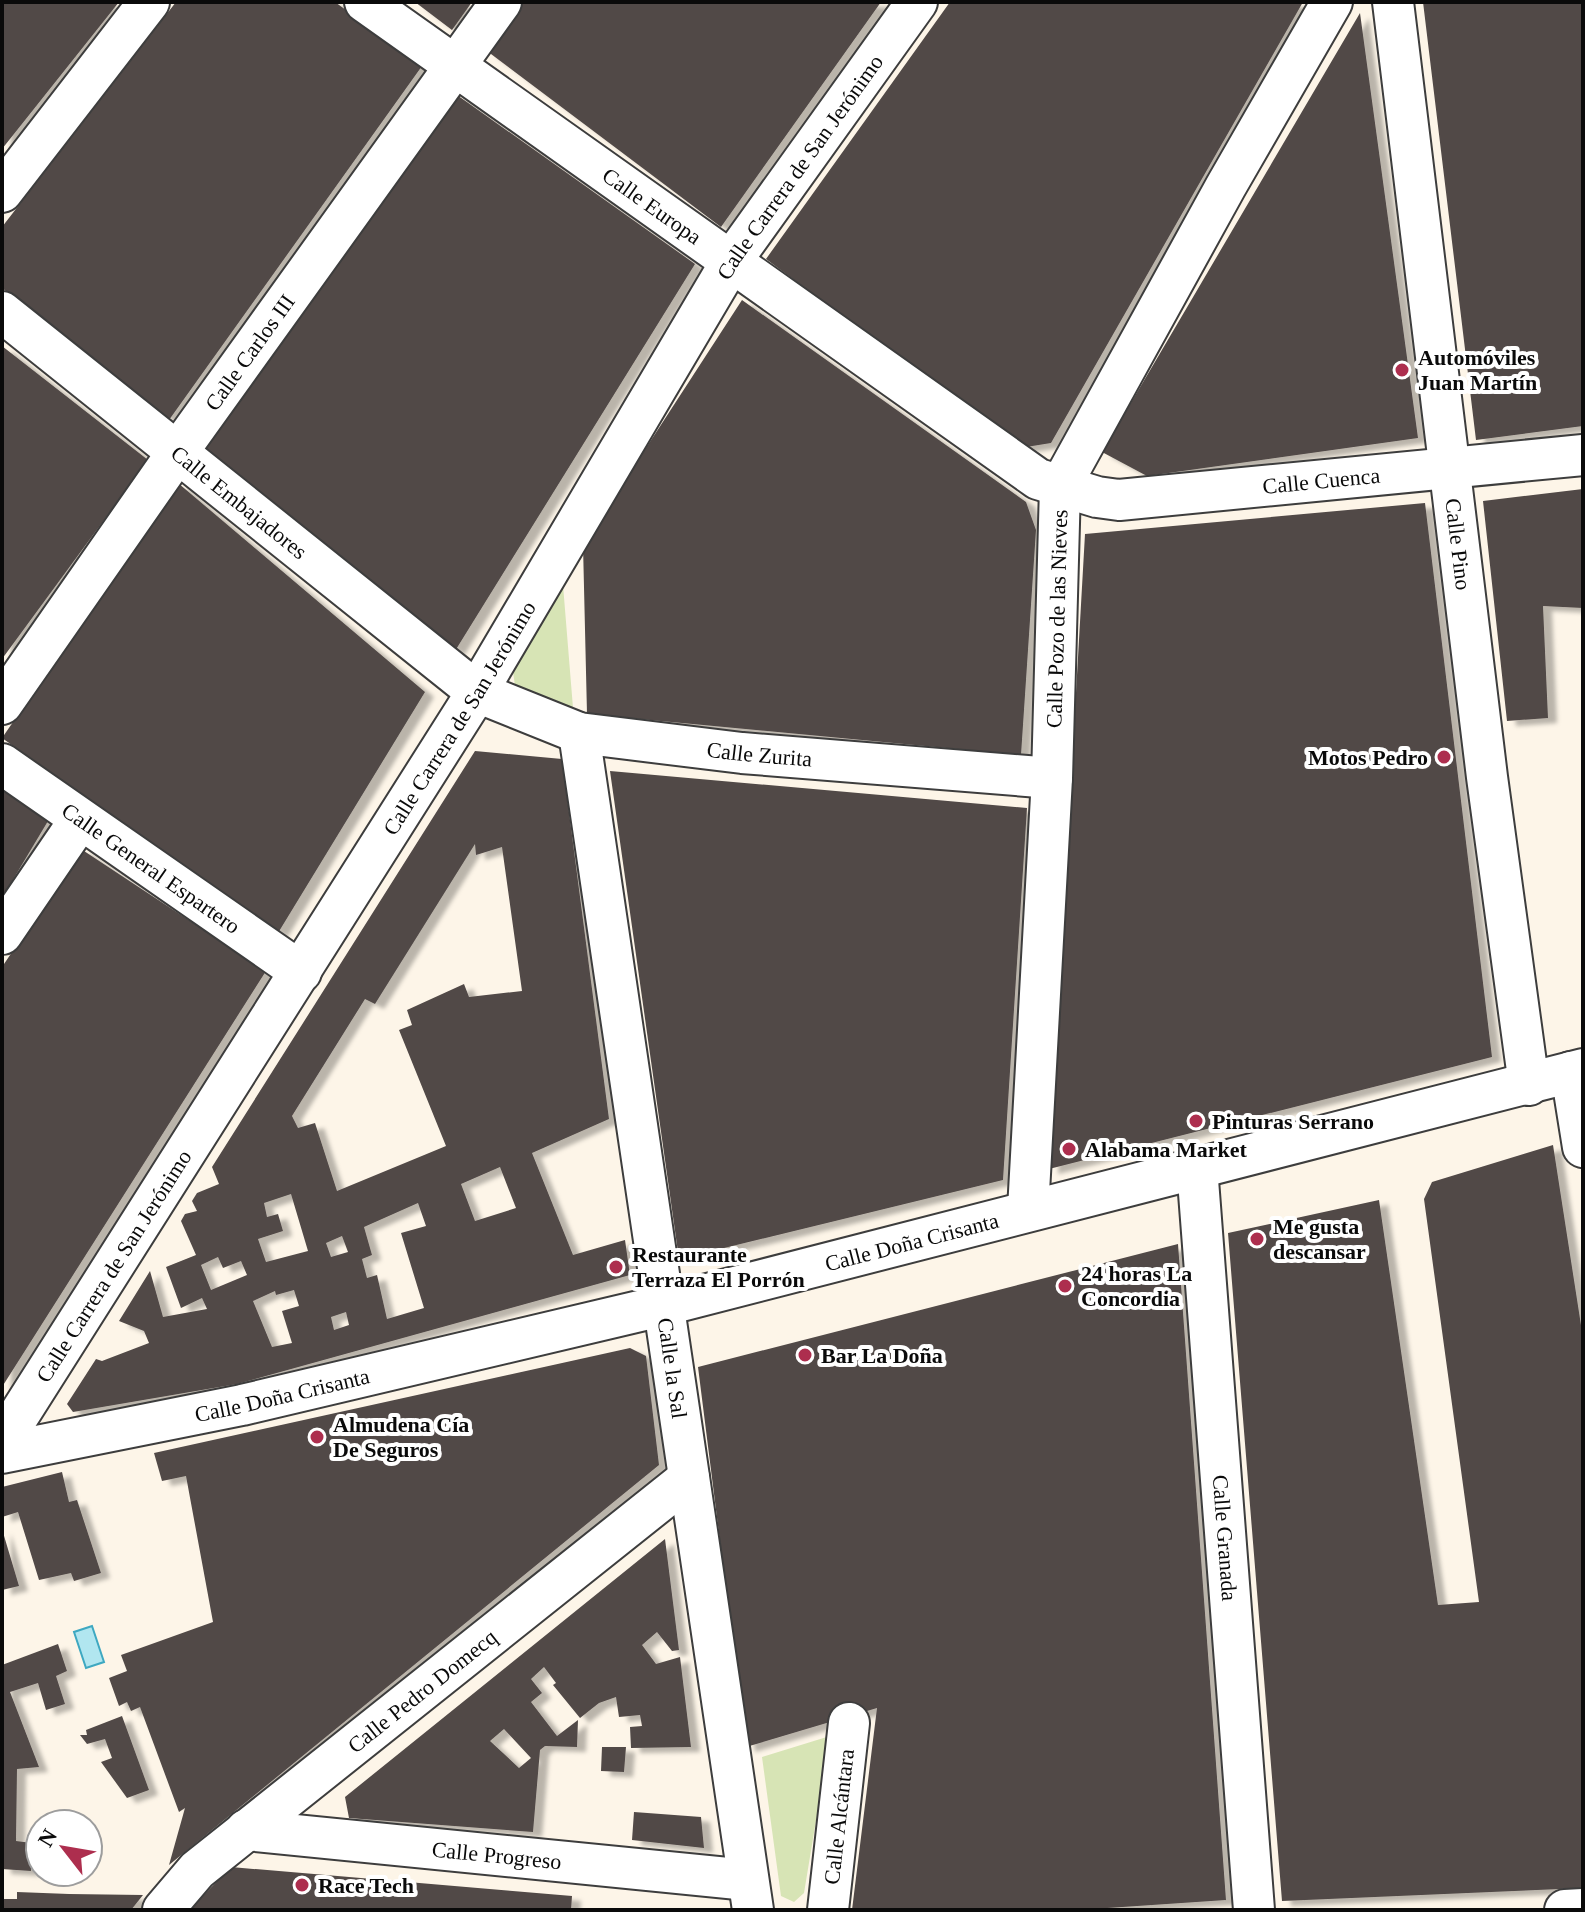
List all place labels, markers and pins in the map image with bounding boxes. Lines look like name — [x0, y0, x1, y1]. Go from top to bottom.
place label: Automóviles Juan Martín — [1418, 345, 1537, 395]
marker: Automóviles Juan Martín — [1393, 361, 1411, 379]
place label: Motos Pedro — [1308, 745, 1428, 770]
marker: Motos Pedro — [1435, 748, 1453, 766]
place label: Pinturas Serrano — [1212, 1109, 1374, 1134]
marker: Pinturas Serrano — [1187, 1112, 1205, 1130]
place label: Alabama Market — [1085, 1137, 1248, 1162]
marker: Alabama Market — [1060, 1140, 1078, 1158]
place label: Me gusta descansar — [1273, 1214, 1366, 1264]
marker: Me gusta descansar — [1248, 1230, 1266, 1248]
place label: Restaurante Terraza El Porrón — [632, 1242, 805, 1292]
marker: Restaurante Terraza El Porrón — [607, 1258, 625, 1276]
place label: 24 horas La Concordia — [1081, 1261, 1192, 1311]
marker: 24 horas La Concordia — [1056, 1277, 1074, 1295]
place label: Bar La Doña — [821, 1343, 943, 1368]
marker: Bar La Doña — [796, 1346, 814, 1364]
place label: Almudena Cía De Seguros — [333, 1412, 469, 1462]
marker: Almudena Cía De Seguros — [308, 1428, 326, 1446]
place label: Race Tech — [318, 1873, 414, 1898]
marker: Race Tech — [293, 1876, 311, 1894]

